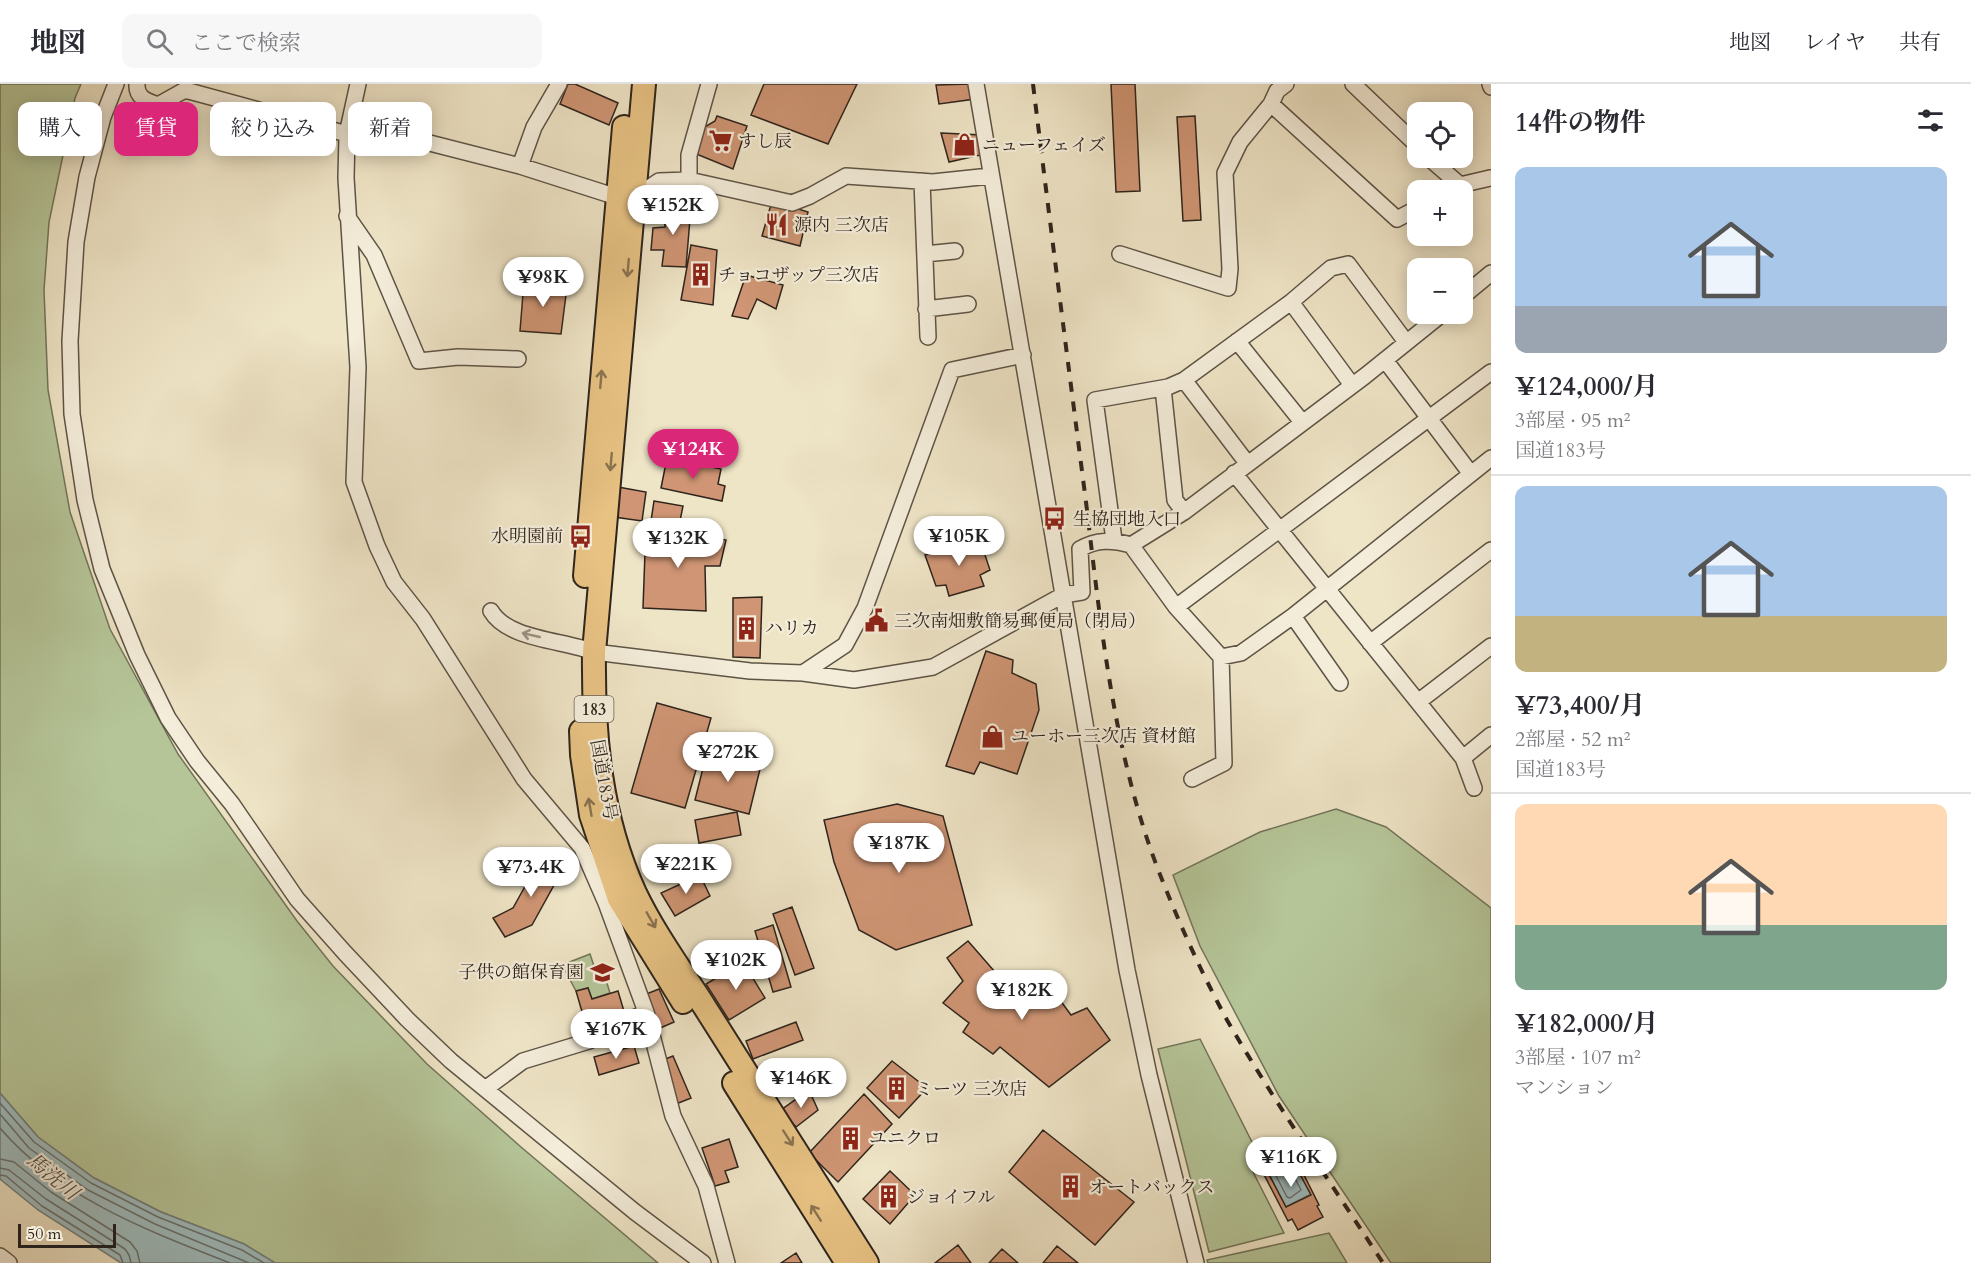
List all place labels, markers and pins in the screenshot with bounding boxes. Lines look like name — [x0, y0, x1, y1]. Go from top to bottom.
supermarket icon: すし辰 — [707, 128, 733, 154]
place label: すし辰 — [738, 129, 792, 154]
shop icon: ニューフェイズ — [951, 132, 977, 158]
place label: ニューフェイズ — [982, 133, 1106, 158]
pin: ¥152K — [631, 185, 715, 236]
restaurant icon: 源内 三次店 — [763, 212, 789, 238]
place label: 源内 三次店 — [794, 213, 889, 238]
pin: ¥98K — [507, 257, 579, 308]
building icon: チョコザップ三次店 — [687, 262, 713, 288]
place label: チョコザップ三次店 — [718, 263, 879, 288]
pin: ¥124K — [651, 429, 735, 480]
bus stop icon: 生協団地入口 — [1042, 506, 1068, 532]
place label: 生協団地入口 — [1073, 507, 1181, 532]
pin: ¥105K — [917, 516, 1001, 567]
pin: ¥132K — [636, 518, 720, 569]
bus stop icon: 水明園前 — [568, 523, 594, 549]
place label: 水明園前 — [491, 524, 563, 549]
public building icon: 三次南畑敷簡易郵便局（閉局） — [863, 608, 889, 634]
place label: 三次南畑敷簡易郵便局（閉局） — [894, 609, 1146, 634]
building icon: ハリカ — [734, 615, 760, 641]
place label: ハリカ — [765, 616, 819, 641]
shop icon: ユーホー三次店 資材館 — [980, 723, 1006, 749]
place label: ユーホー三次店 資材館 — [1011, 724, 1196, 749]
pin: ¥272K — [686, 732, 770, 783]
pin: ¥187K — [857, 823, 941, 874]
pin: ¥221K — [644, 844, 728, 895]
pin: ¥73.4K — [482, 847, 580, 898]
pin: ¥102K — [694, 940, 778, 991]
school or university icon: 子供の館保育園 — [589, 959, 615, 985]
place label: 子供の館保育園 — [458, 960, 584, 985]
pin: ¥182K — [980, 970, 1064, 1021]
pin: ¥167K — [574, 1009, 658, 1060]
pin: ¥146K — [759, 1058, 843, 1109]
building icon: ミーツ 三次店 — [884, 1076, 910, 1102]
place label: ミーツ 三次店 — [915, 1077, 1027, 1102]
building icon: ユニクロ — [838, 1125, 864, 1151]
place label: ユニクロ — [869, 1126, 941, 1151]
pin: ¥116K — [1249, 1137, 1333, 1188]
building icon: オートバックス — [1058, 1174, 1084, 1200]
place label: オートバックス — [1089, 1175, 1214, 1200]
building icon: ジョイフル — [876, 1184, 902, 1210]
place label: ジョイフル — [907, 1185, 995, 1210]

